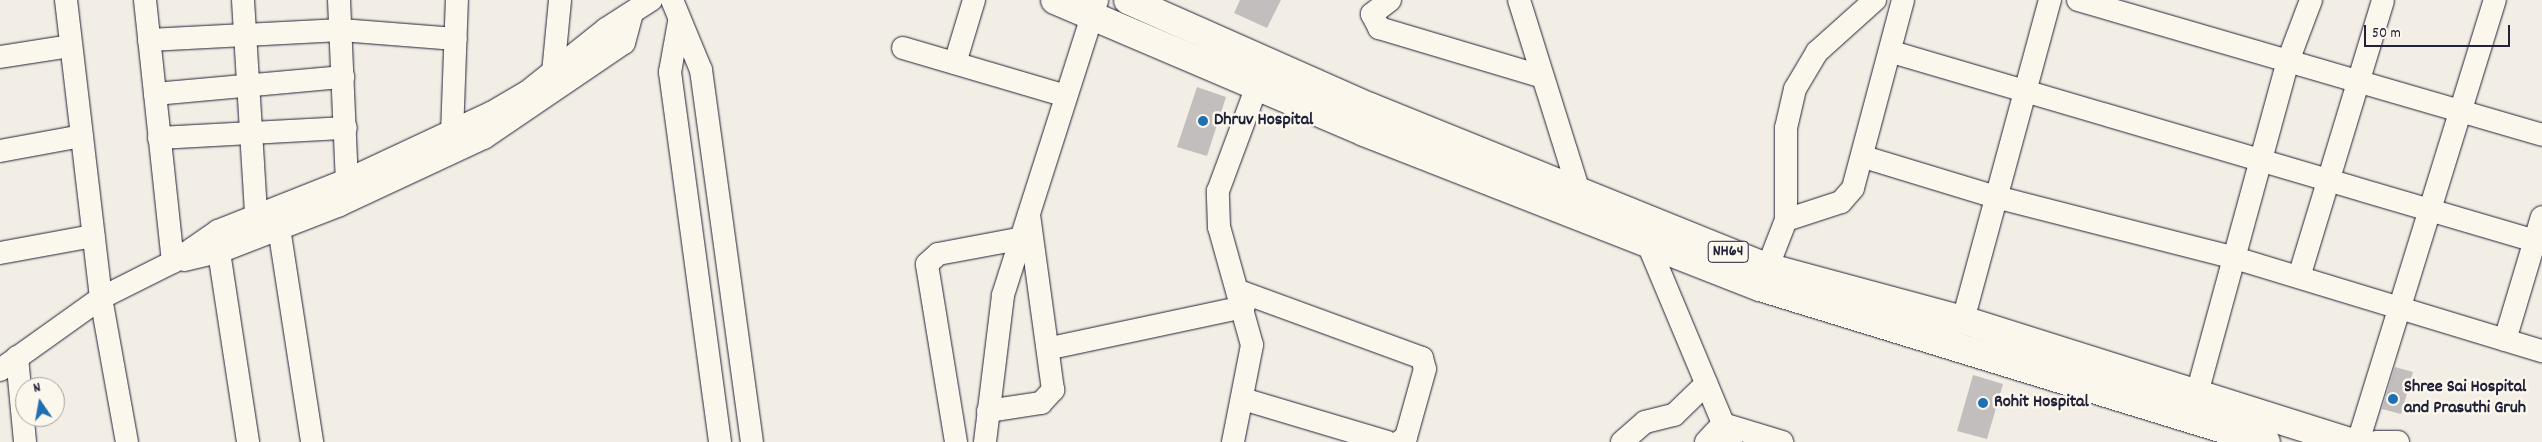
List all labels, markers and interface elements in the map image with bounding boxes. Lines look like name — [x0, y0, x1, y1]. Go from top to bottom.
scale bar — [2367, 15, 2513, 47]
text: 50 m — [2372, 23, 2401, 45]
place label: Dhruv Hospital — [1214, 110, 1313, 132]
marker: Dhruv Hospital — [1196, 114, 1210, 128]
road number: NH64 — [1707, 238, 1749, 266]
north arrow — [15, 377, 65, 427]
text: N — [32, 378, 43, 399]
place label: Shree Sai Hospital and Prasuthi Gruh — [2404, 378, 2526, 420]
place label: Rohit Hospital — [1994, 392, 2089, 414]
marker: Shree Sai Hospital and Prasuthi Gruh — [2386, 392, 2400, 406]
marker: Rohit Hospital — [1976, 396, 1990, 410]

